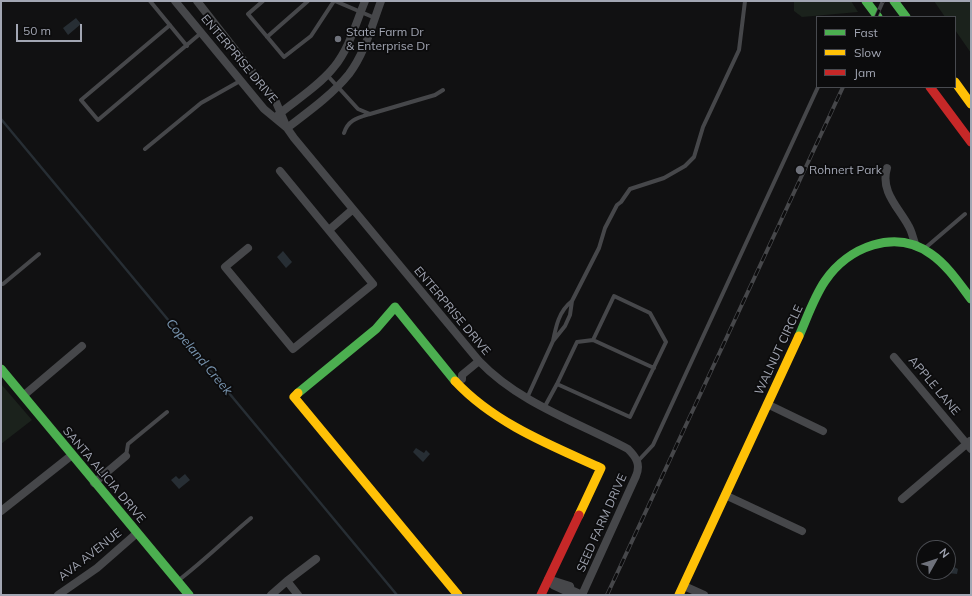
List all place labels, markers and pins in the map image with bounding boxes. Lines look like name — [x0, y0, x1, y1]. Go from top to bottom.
place label: State Farm Dr & Enterprise Dr — [346, 25, 430, 53]
marker: State Farm Dr & Enterprise Dr — [333, 34, 343, 44]
place label: Rohnert Park — [809, 163, 882, 177]
marker: Rohnert Park — [794, 164, 806, 176]

